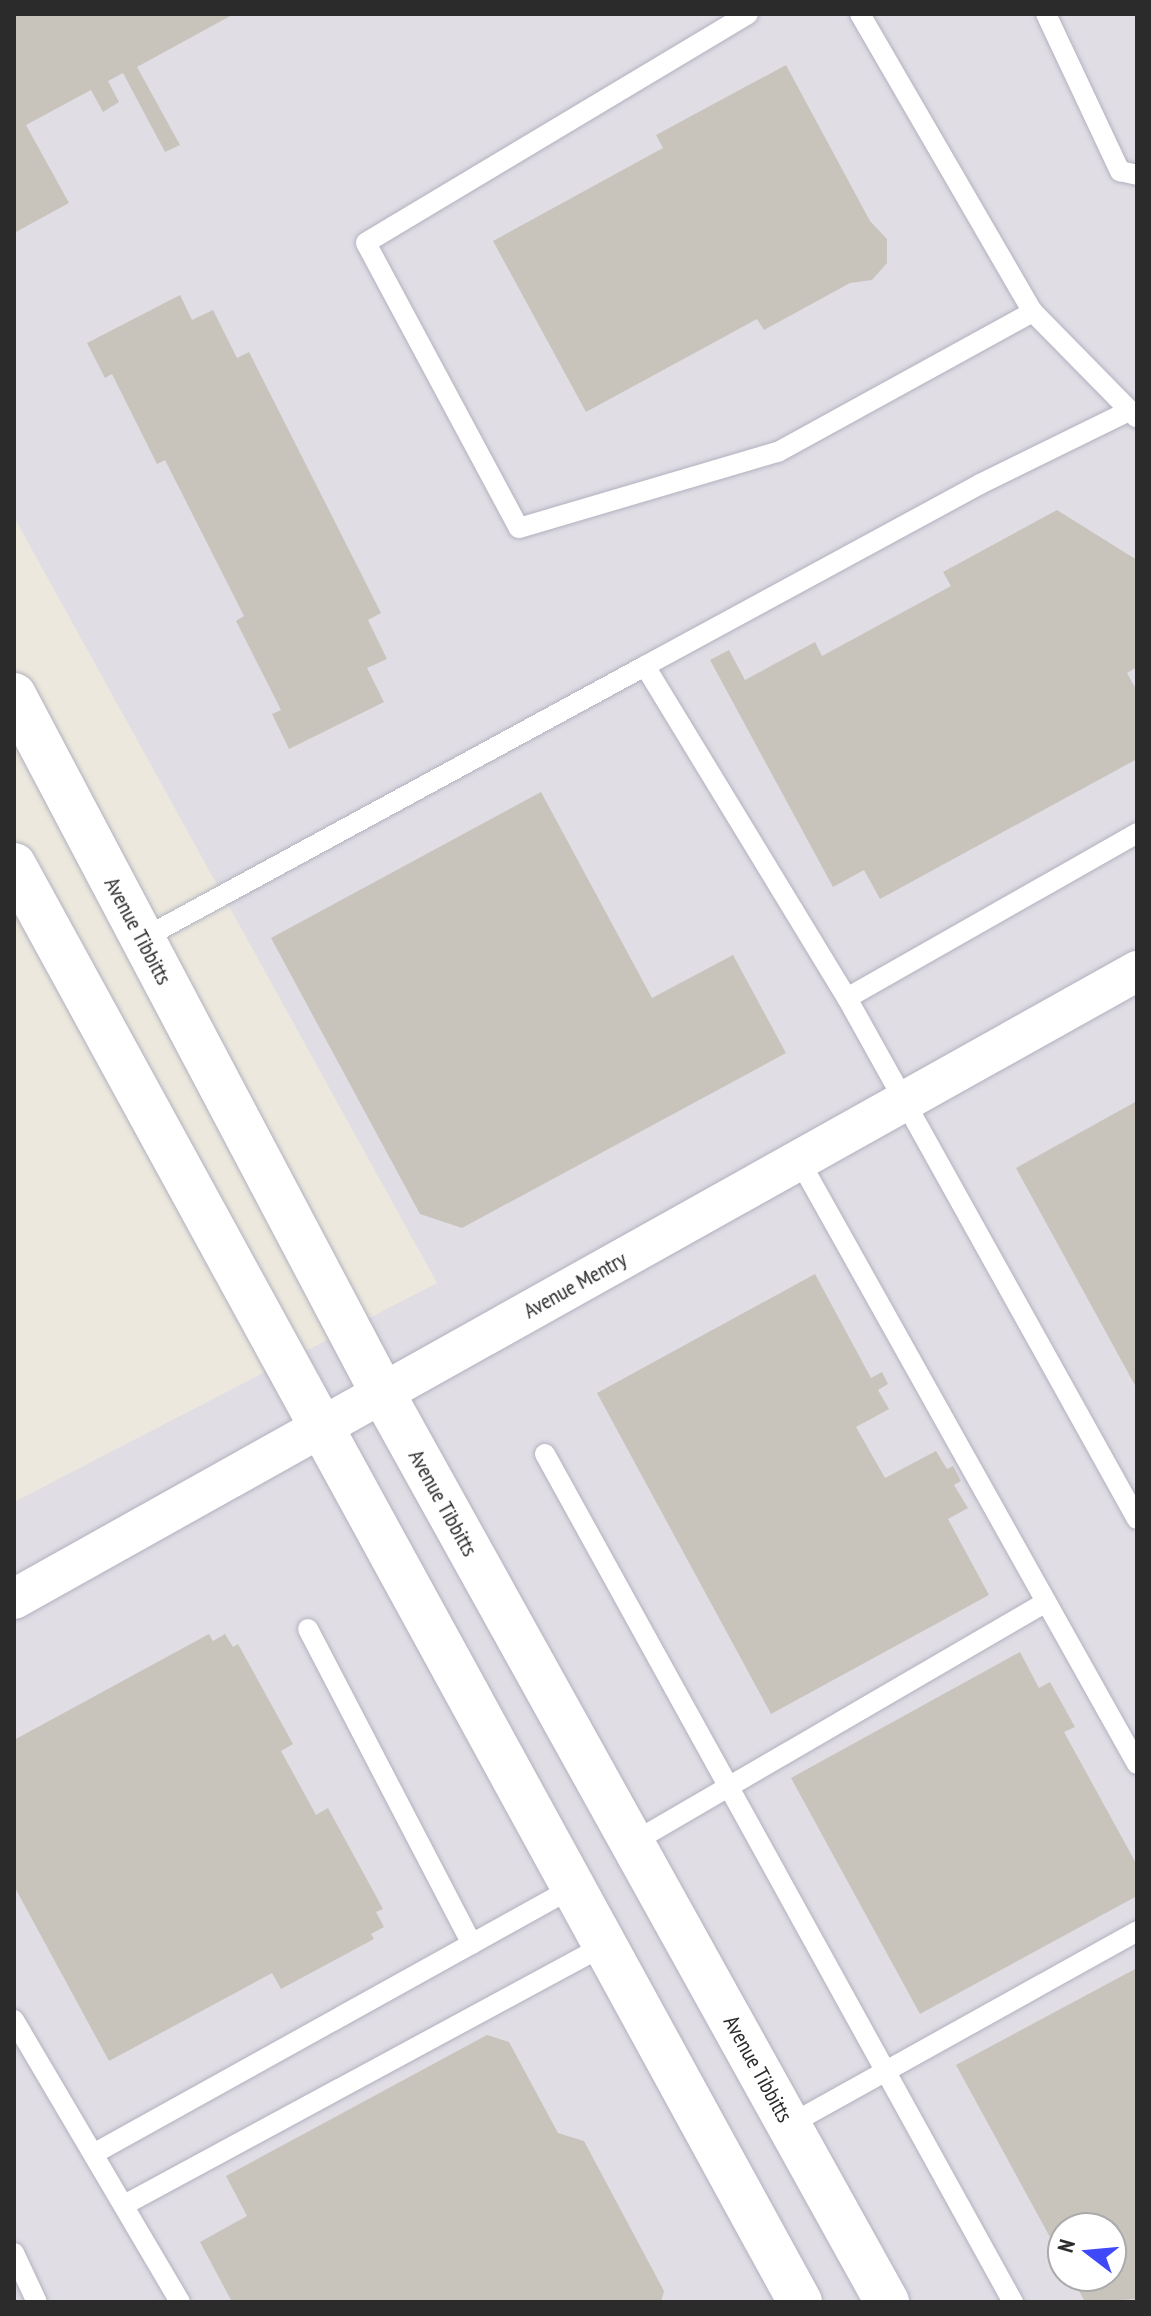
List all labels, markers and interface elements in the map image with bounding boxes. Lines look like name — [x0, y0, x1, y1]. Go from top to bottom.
street label: Avenue Tibbitts — [99, 873, 177, 989]
street label: Avenue Mentry — [519, 1246, 631, 1324]
street label: Avenue Tibbitts — [403, 1445, 483, 1561]
street label: Avenue Tibbitts — [718, 2011, 798, 2127]
north arrow — [1047, 2212, 1127, 2292]
text: N — [1051, 2236, 1081, 2256]

